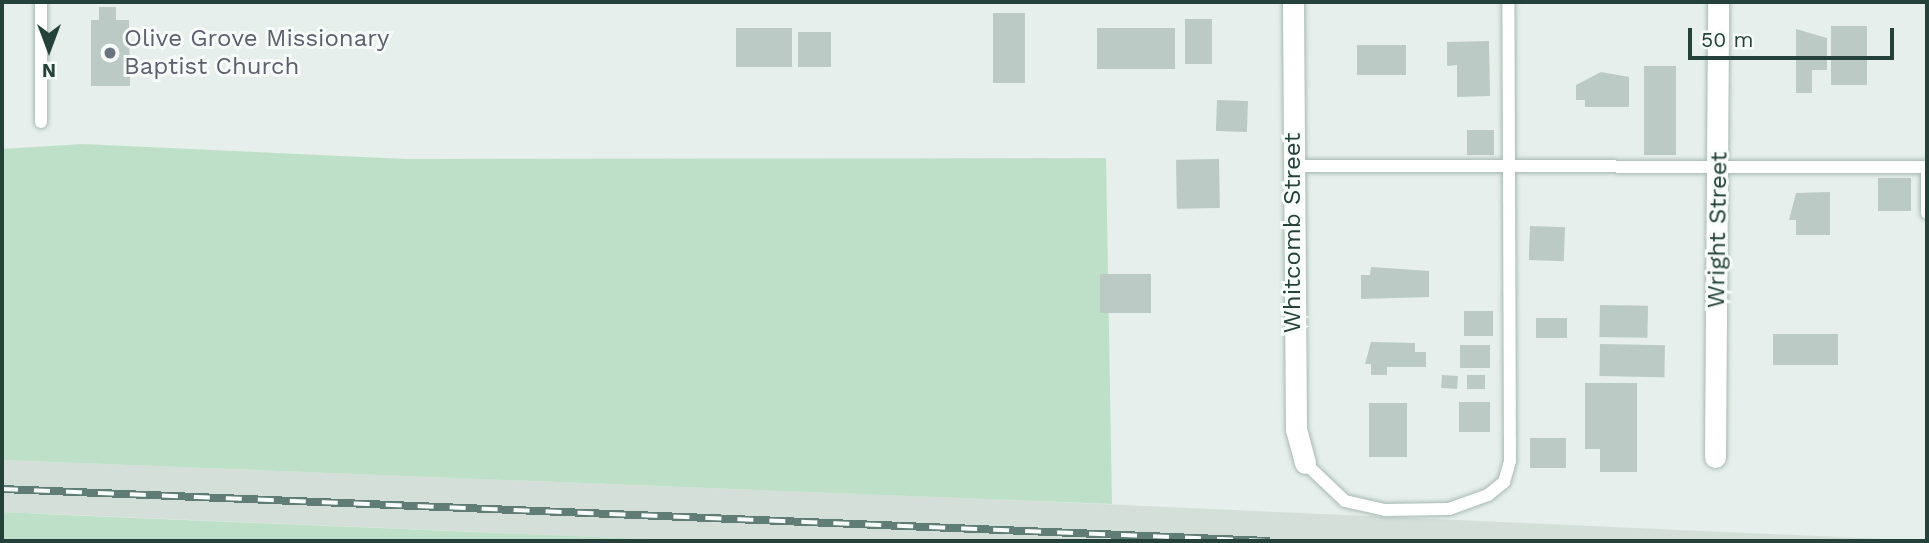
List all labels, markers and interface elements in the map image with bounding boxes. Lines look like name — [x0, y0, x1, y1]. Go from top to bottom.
north arrow — [14, 14, 84, 84]
scale bar — [1691, 14, 1898, 58]
place label: Olive Grove Missionary Baptist Church — [124, 25, 389, 81]
text: 50 m — [1701, 27, 1753, 52]
marker: Olive Grove Missionary Baptist Church — [102, 45, 118, 61]
text: N — [42, 59, 56, 82]
street label: Whitcomb Street — [1279, 133, 1307, 333]
street label: Wright Street — [1702, 151, 1734, 309]

